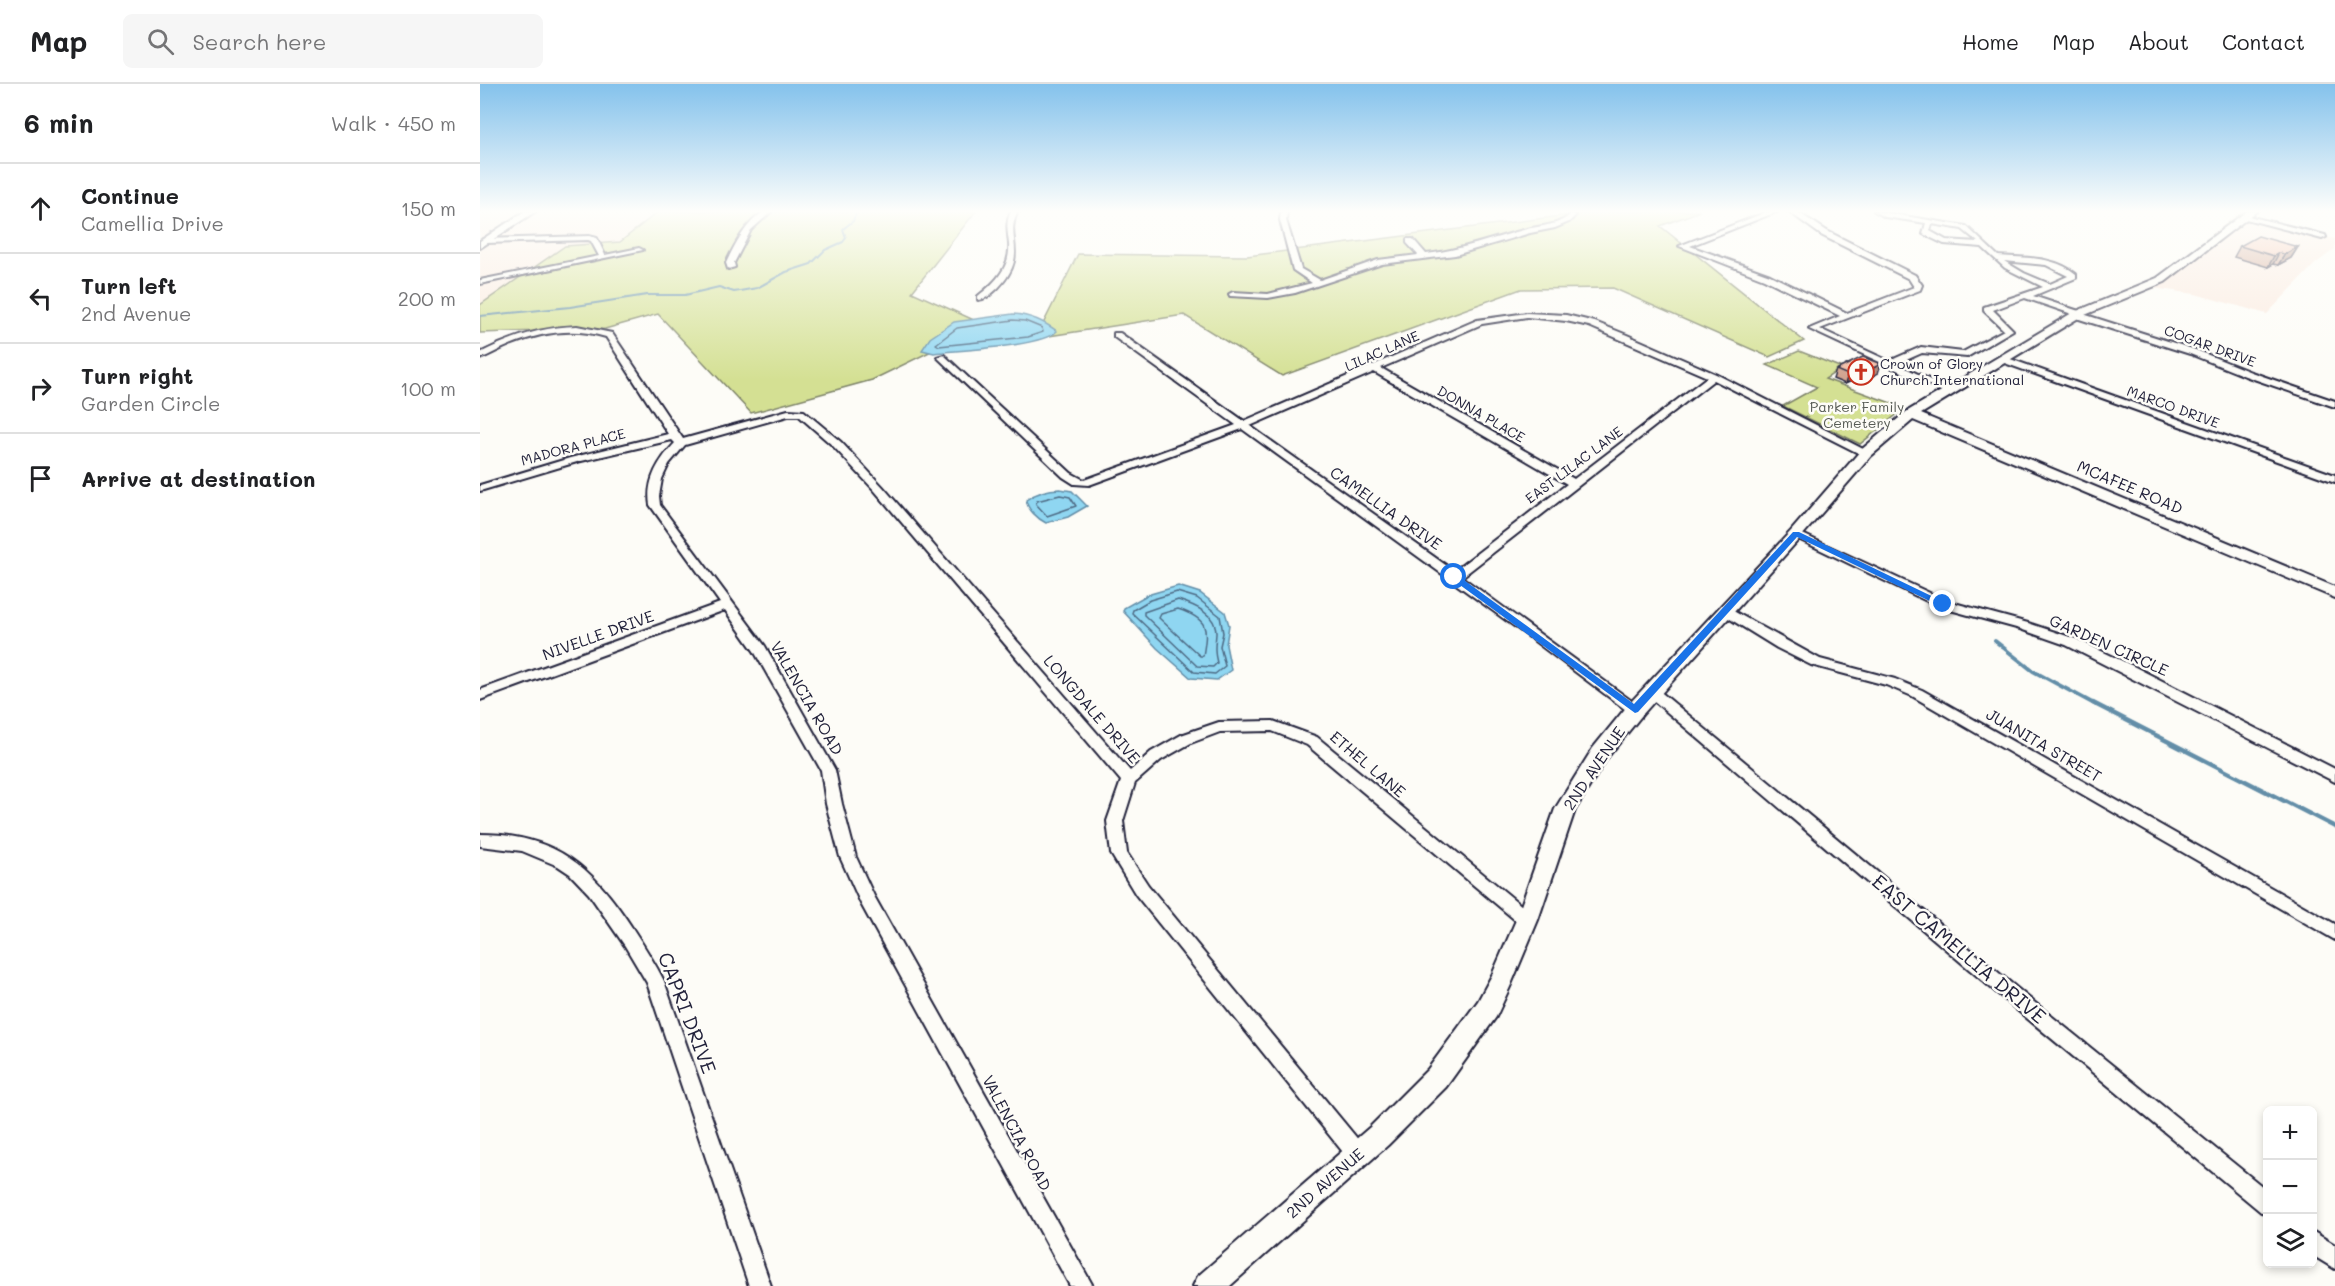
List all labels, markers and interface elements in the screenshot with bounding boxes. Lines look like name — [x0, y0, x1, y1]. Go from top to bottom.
search box — [123, 14, 543, 68]
text: Map — [30, 23, 87, 59]
icon: search — [144, 25, 177, 58]
text: Search here — [192, 27, 326, 56]
text: Home — [1962, 28, 2019, 55]
text: Map — [2052, 28, 2095, 55]
text: About — [2128, 28, 2189, 55]
text: Contact — [2222, 28, 2305, 55]
text: 6 min — [24, 106, 93, 140]
text: Walk · 450 m — [331, 110, 456, 136]
text: Continue — [81, 181, 179, 210]
icon: ahead — [24, 192, 57, 225]
text: 150 m — [401, 195, 456, 221]
text: Camellia Drive — [81, 210, 224, 236]
text: Turn left — [81, 271, 177, 300]
icon: left — [24, 282, 57, 315]
text: 200 m — [398, 285, 456, 311]
text: 2nd Avenue — [81, 300, 192, 326]
street label: COGAR DRIVE — [2162, 320, 2259, 371]
street label: LILAC LANE — [1342, 326, 1422, 375]
place label: Crown of Glory Church International — [1880, 354, 2024, 389]
church icon: Crown of Glory Church International — [1846, 357, 1876, 387]
text: Turn right — [81, 361, 193, 390]
icon: right — [24, 372, 57, 405]
text: 100 m — [400, 375, 456, 401]
street label: DONNA PLACE — [1434, 381, 1529, 446]
street label: MARCO DRIVE — [2124, 381, 2222, 432]
text: Garden Circle — [81, 390, 220, 416]
park label: Parker Family Cemetery — [1810, 397, 1904, 432]
street label: EAST LILAC LANE — [1521, 422, 1626, 508]
street label: MADORA PLACE — [519, 423, 627, 470]
street label: MCAFEE ROAD — [2074, 455, 2186, 518]
street label: CAMELLIA DRIVE — [1326, 461, 1446, 554]
icon: arrive — [24, 462, 57, 495]
text: Arrive at destination — [81, 464, 316, 493]
route start — [1440, 563, 1466, 589]
route end — [1929, 590, 1955, 616]
street label: NIVELLE DRIVE — [539, 605, 656, 664]
street label: GARDEN CIRCLE — [2046, 609, 2172, 680]
street label: VALENCIA ROAD — [766, 637, 849, 758]
street label: LONGDALE DRIVE — [1039, 650, 1145, 767]
street label: JUANITA STREET — [1983, 703, 2106, 786]
street label: 2ND AVENUE — [1558, 722, 1629, 814]
street label: ETHEL LANE — [1326, 726, 1411, 801]
street label: EAST CAMELLIA DRIVE — [1867, 868, 2052, 1029]
street label: CAPRI DRIVE — [653, 948, 723, 1077]
street label: VALENCIA ROAD — [978, 1071, 1057, 1194]
map controls — [2263, 1106, 2317, 1268]
button: + — [2263, 1106, 2317, 1160]
street label: 2ND AVENUE — [1281, 1143, 1368, 1222]
button: − — [2263, 1160, 2317, 1214]
button: layers — [2263, 1214, 2317, 1268]

